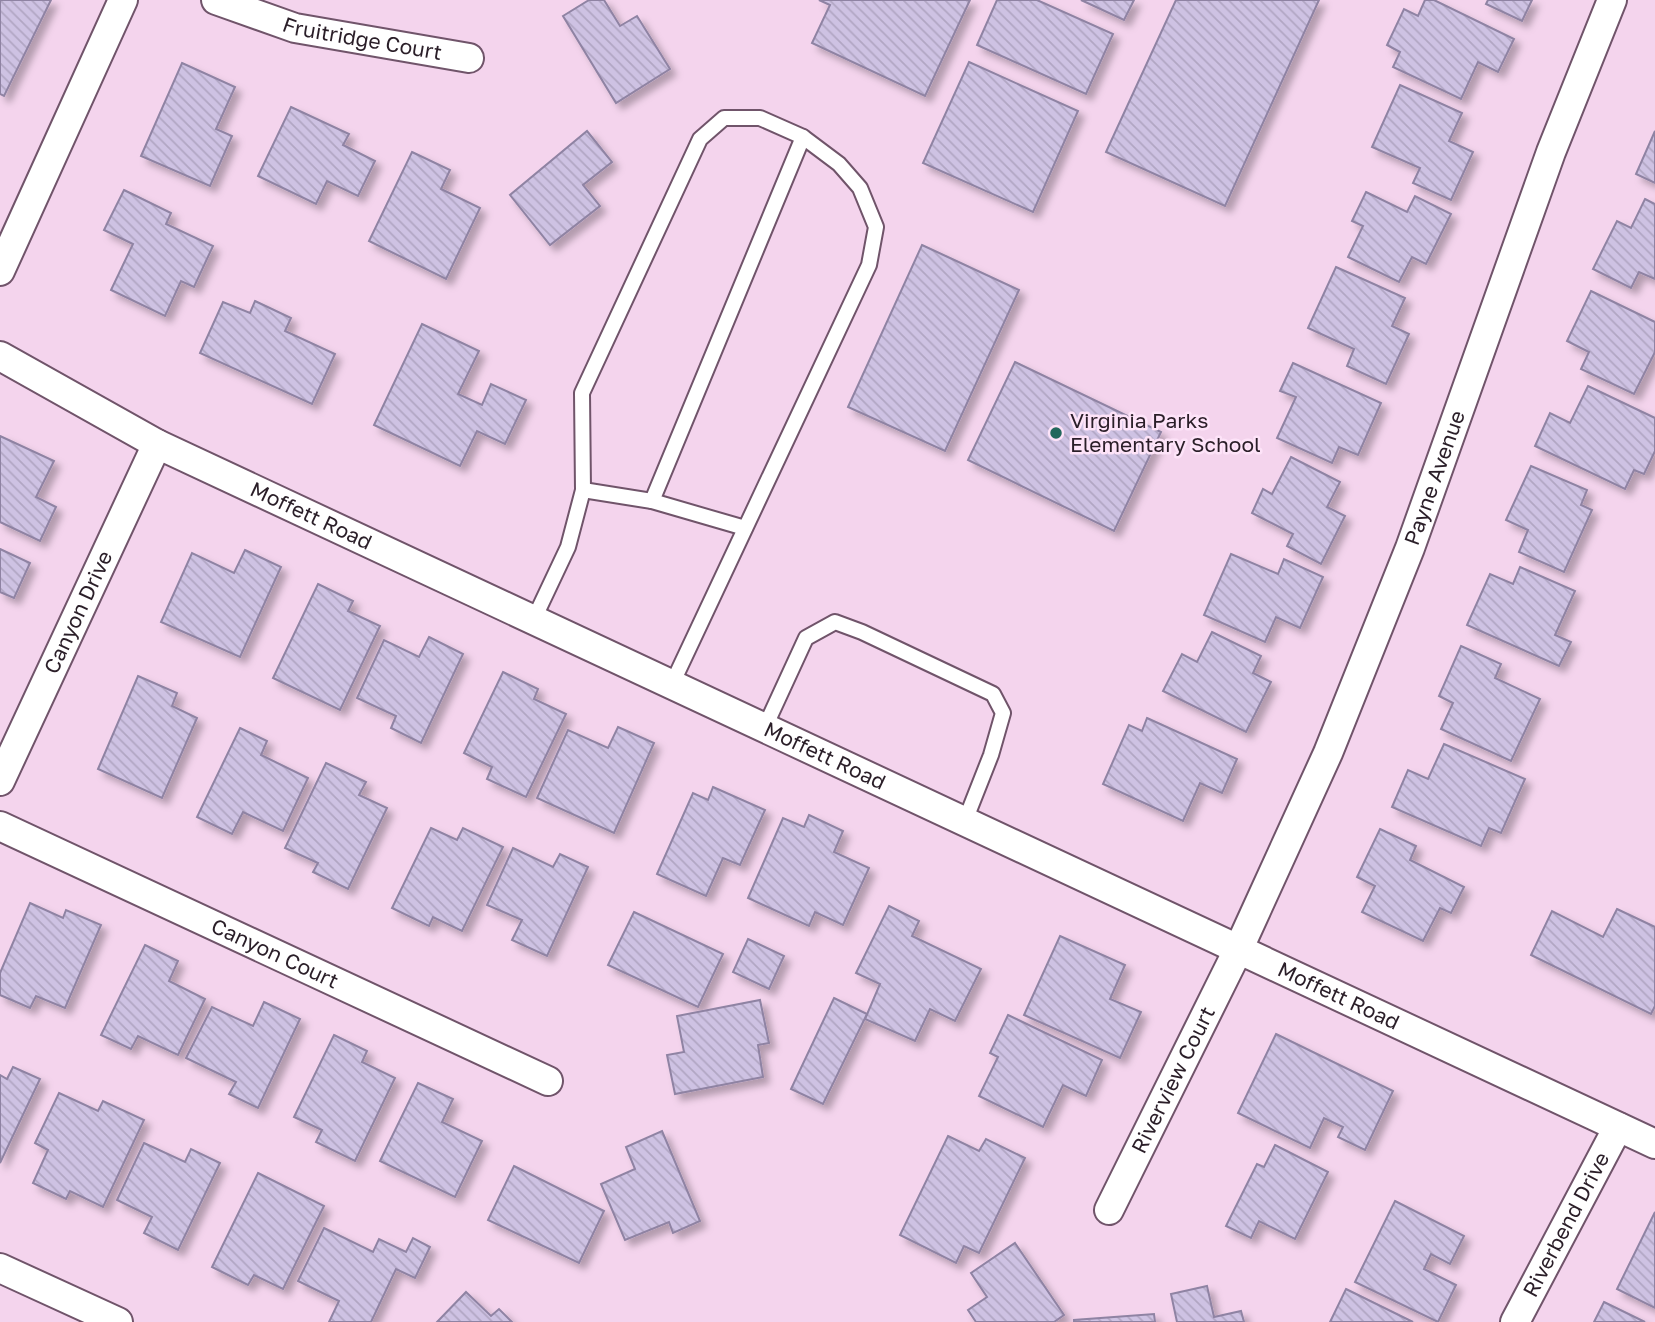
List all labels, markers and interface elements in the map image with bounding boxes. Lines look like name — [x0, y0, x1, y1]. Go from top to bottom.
street label: Fruitridge Court — [279, 11, 444, 65]
place label: Virginia Parks Elementary School — [1070, 407, 1261, 457]
street label: Payne Avenue — [1398, 407, 1470, 549]
marker: Virginia Parks Elementary School — [1048, 425, 1064, 441]
street label: Moffett Road — [246, 475, 376, 555]
street label: Canyon Drive — [38, 546, 117, 678]
street label: Moffett Road — [760, 716, 890, 795]
street label: Canyon Court — [207, 912, 343, 994]
street label: Moffett Road — [1274, 956, 1404, 1035]
street label: Riverview Court — [1125, 1002, 1220, 1157]
street label: Riverbend Drive — [1517, 1147, 1614, 1301]

